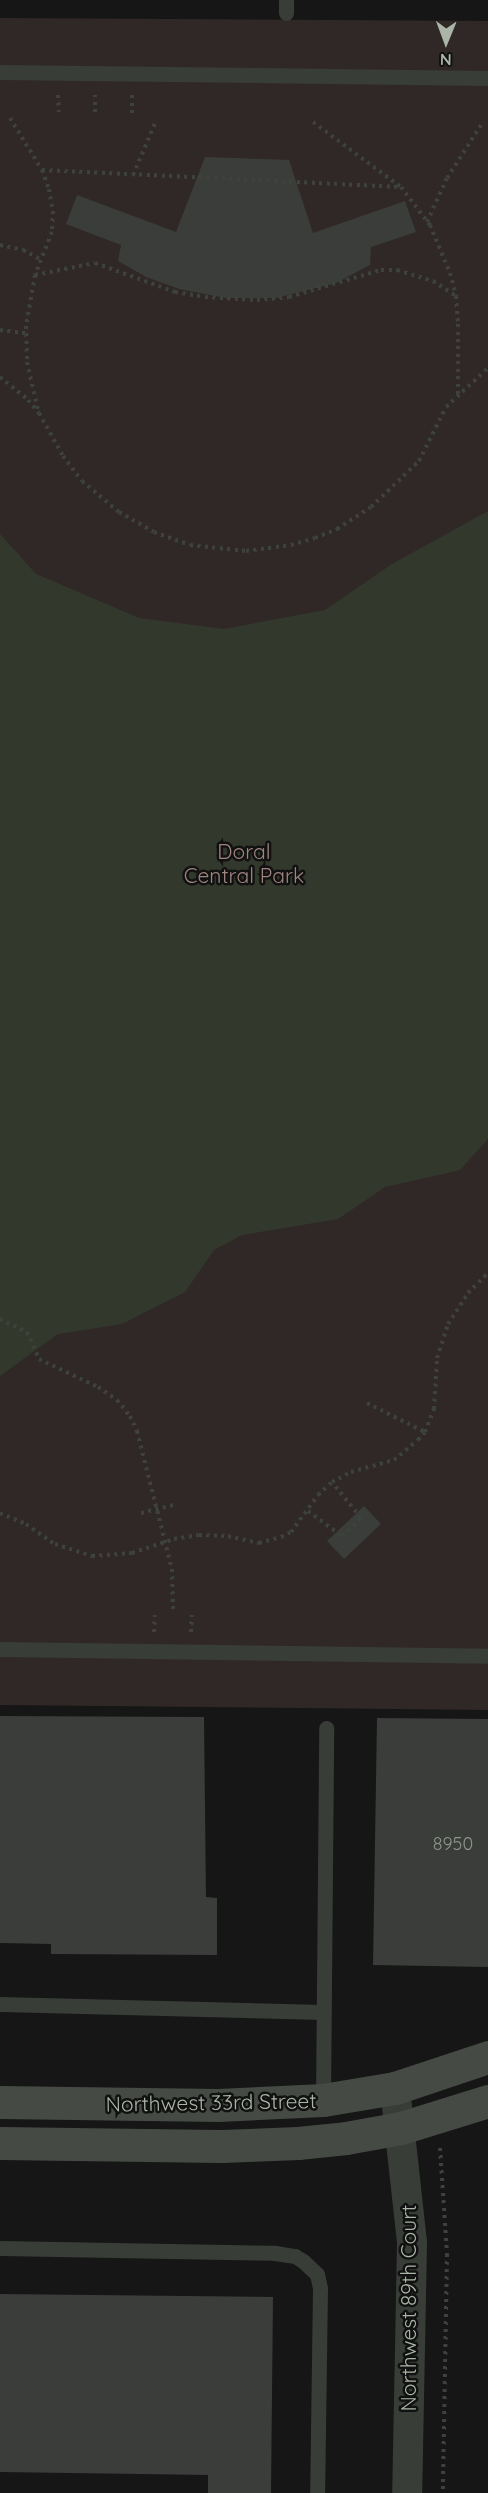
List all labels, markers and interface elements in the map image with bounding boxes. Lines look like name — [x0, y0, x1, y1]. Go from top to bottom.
north arrow — [416, 12, 476, 72]
text: N — [440, 50, 452, 70]
park label: Doral Central Park — [184, 838, 304, 888]
house number: 8950 — [433, 1833, 473, 1855]
street label: Northwest 33rd Street — [105, 2088, 317, 2116]
street label: Northwest 89th Court — [395, 2205, 421, 2411]

